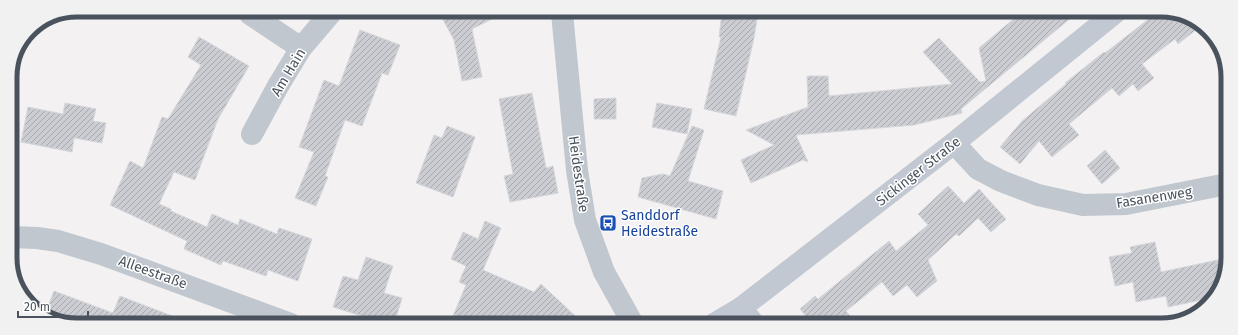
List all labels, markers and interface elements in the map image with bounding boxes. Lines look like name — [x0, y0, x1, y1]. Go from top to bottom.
street label: Am Hain — [267, 45, 309, 99]
street label: Sickinger Straße — [873, 133, 964, 210]
street label: Heidestraße — [565, 135, 592, 213]
street label: Fasanenweg — [1115, 183, 1194, 212]
place label: Sanddorf Heidestraße — [621, 207, 698, 240]
bus stop icon: Sanddorf Heidestraße — [598, 213, 618, 233]
street label: Alleestraße — [116, 252, 189, 293]
scale bar — [18, 293, 88, 319]
text: 20 m — [24, 300, 50, 314]

